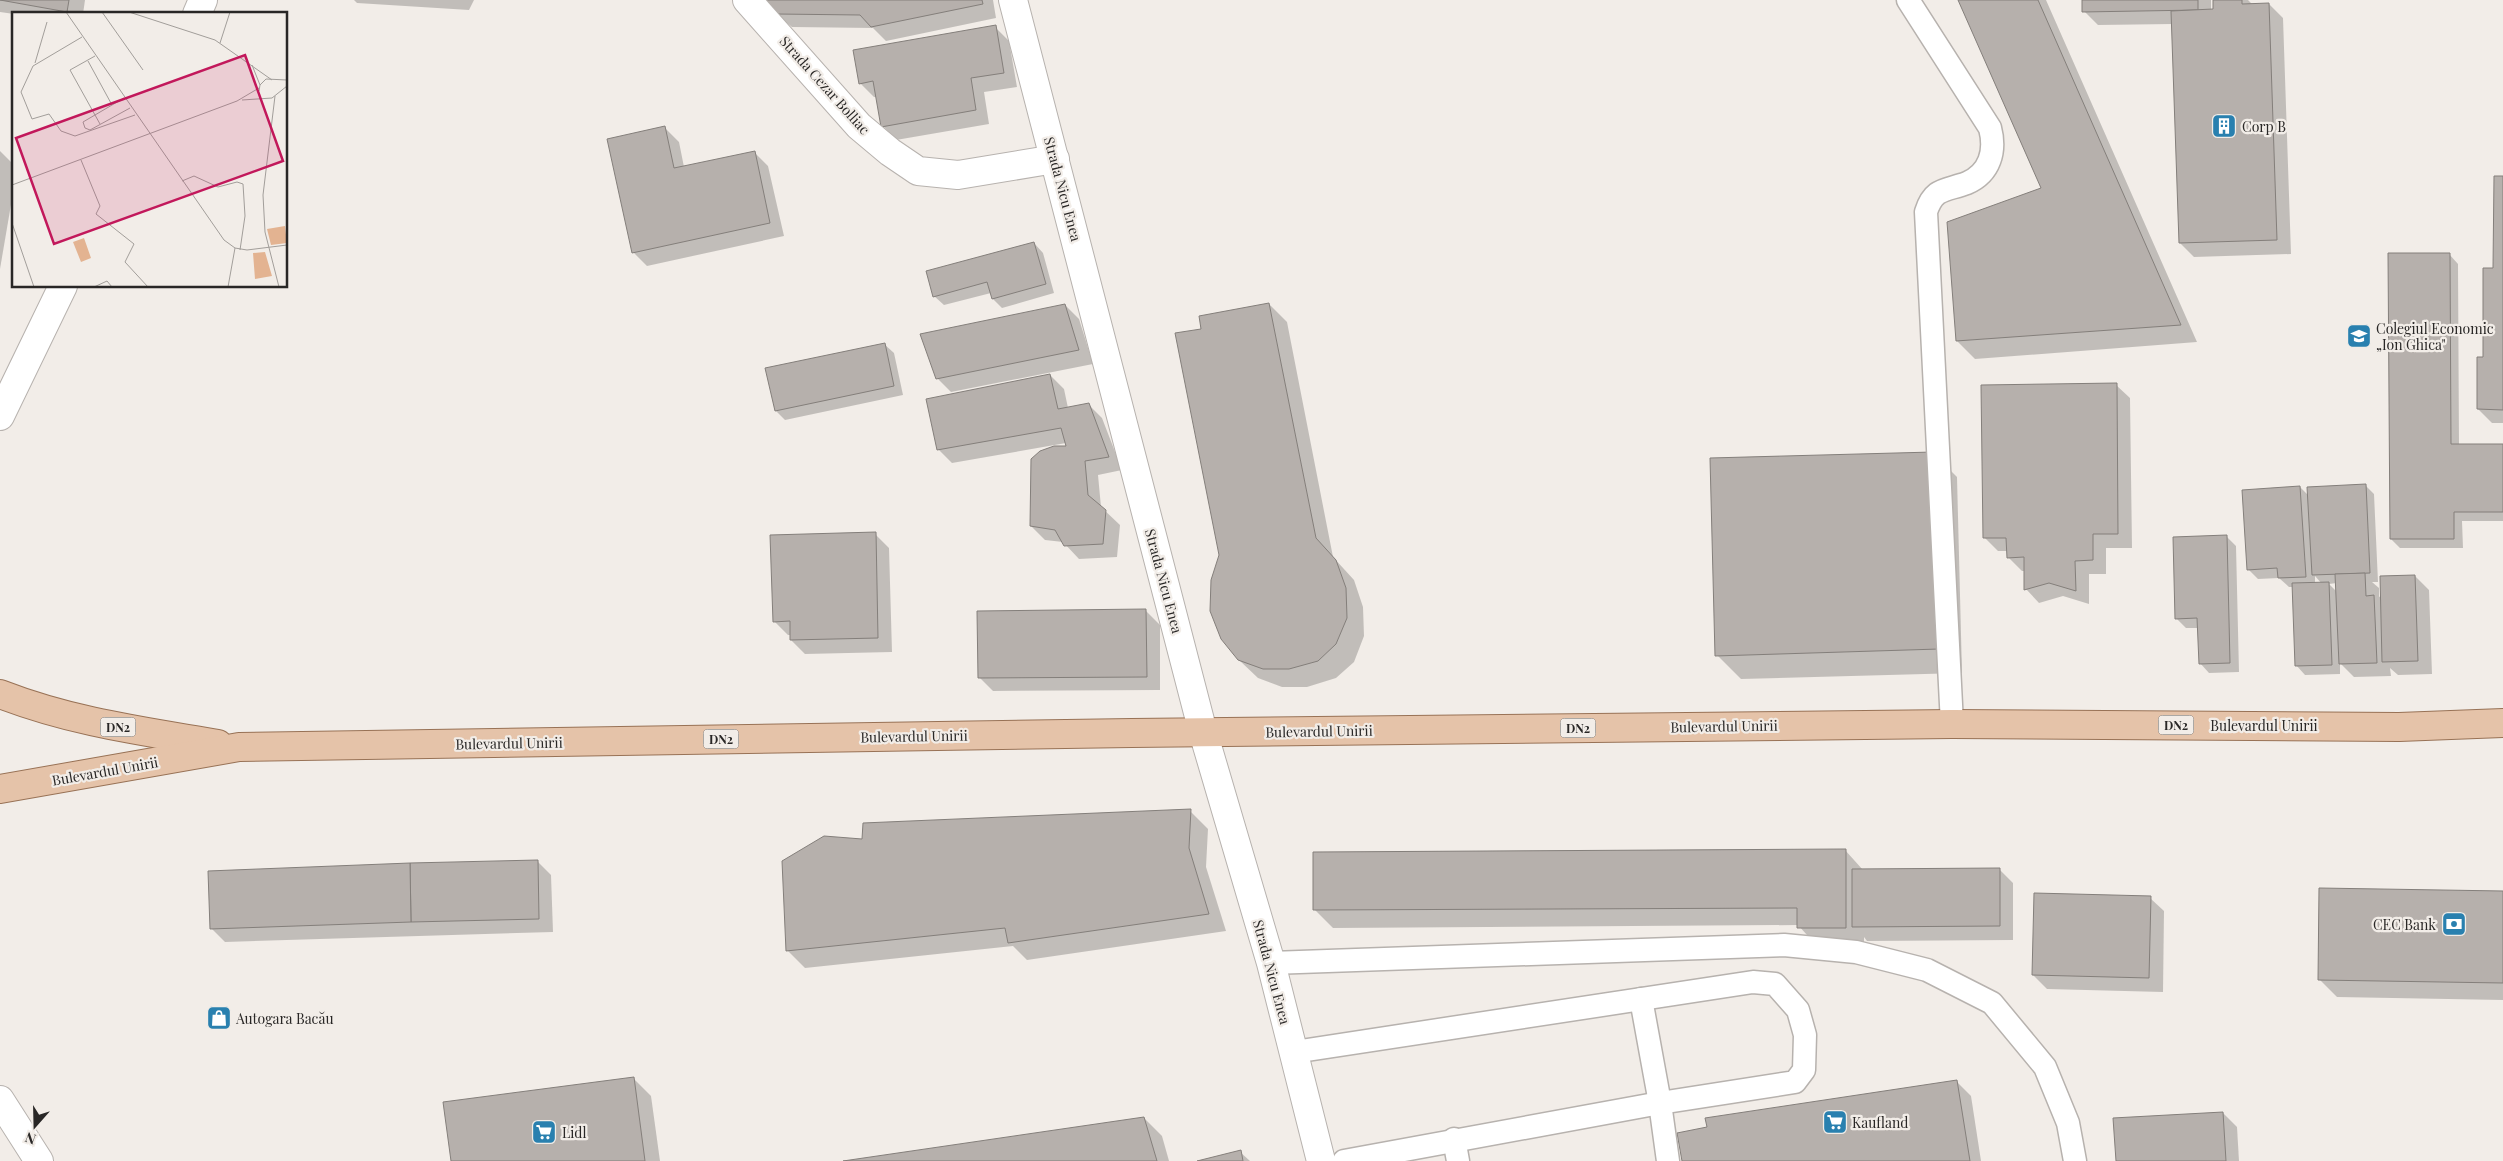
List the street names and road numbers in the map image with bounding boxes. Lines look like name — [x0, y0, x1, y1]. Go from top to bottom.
street label: Strada Cezar Bolliac — [776, 32, 874, 138]
street label: Strada Nicu Enea — [1040, 135, 1086, 243]
street label: Strada Nicu Enea — [1141, 527, 1187, 635]
street label: Bulevardul Unirii — [1670, 716, 1778, 736]
road number: DN2 — [2158, 716, 2194, 734]
street label: Bulevardul Unirii — [2210, 716, 2318, 735]
road number: DN2 — [100, 718, 136, 736]
road number: DN2 — [1560, 718, 1596, 738]
street label: Bulevardul Unirii — [1265, 721, 1373, 741]
street label: Bulevardul Unirii — [860, 726, 968, 746]
road number: DN2 — [704, 730, 738, 749]
street label: Bulevardul Unirii — [455, 733, 563, 753]
street label: Bulevardul Unirii — [50, 752, 160, 790]
street label: Strada Nicu Enea — [1249, 918, 1295, 1026]

